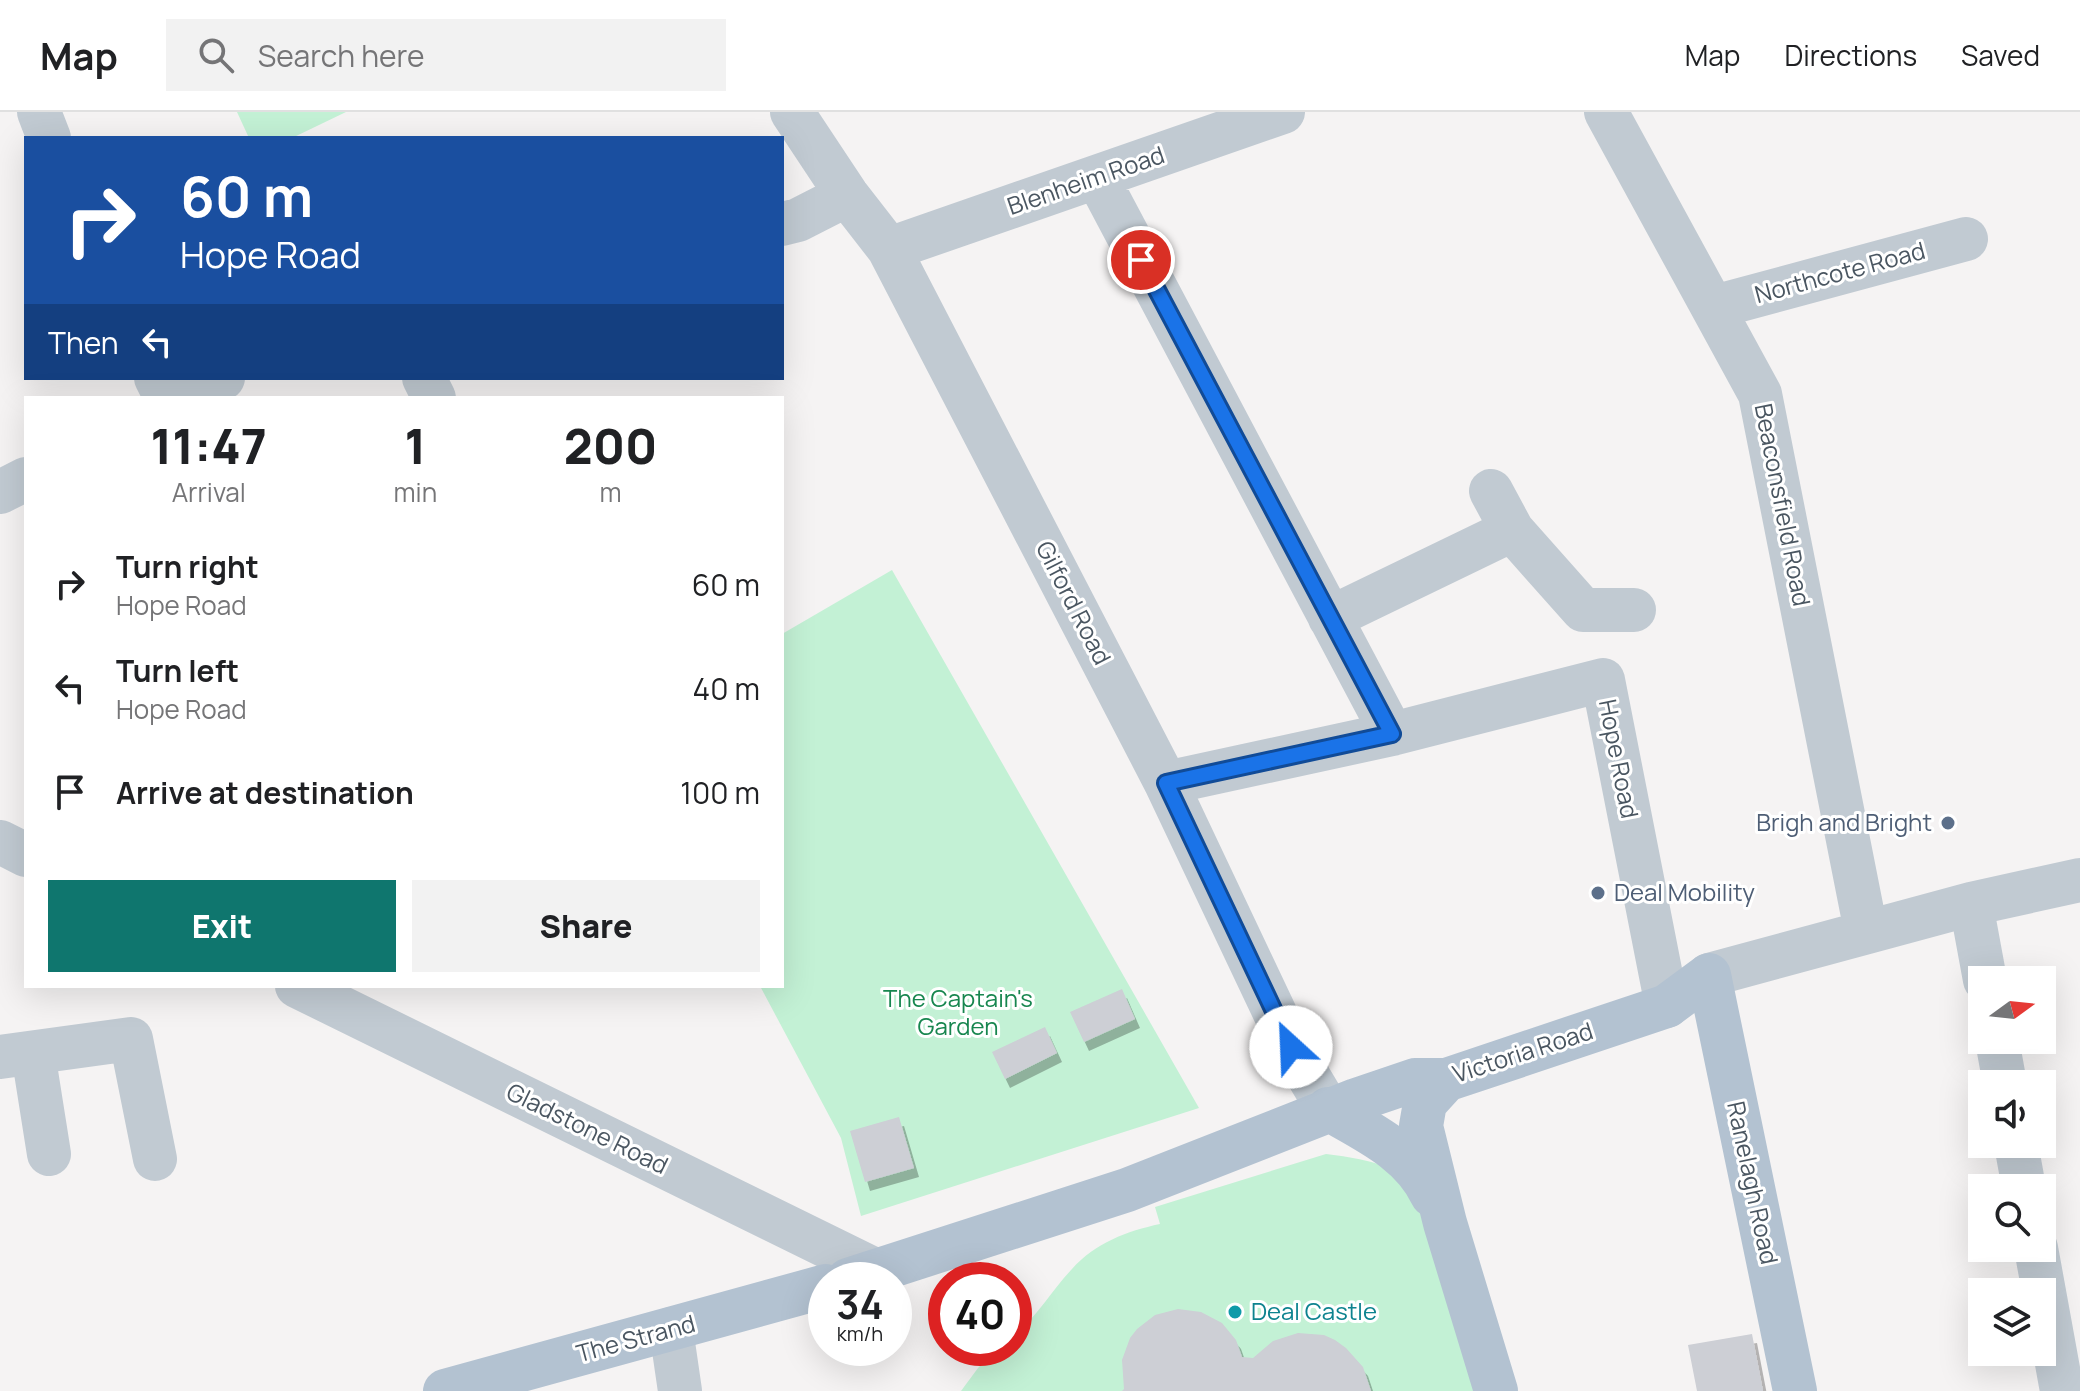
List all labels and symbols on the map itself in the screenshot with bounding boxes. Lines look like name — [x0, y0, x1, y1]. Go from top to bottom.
street label: Blenheim Road — [1003, 137, 1168, 222]
pin — [1107, 226, 1175, 294]
street label: Northcote Road — [1751, 233, 1928, 310]
street label: Beaconsfield Road — [1748, 401, 1819, 609]
street label: Gilford Road — [1029, 535, 1120, 670]
street label: Hope Road — [1592, 696, 1647, 821]
place label: Brigh and Bright — [1756, 805, 1932, 838]
marker: Brigh and Bright — [1939, 814, 1957, 832]
place label: Deal Mobility — [1614, 875, 1755, 908]
marker: Deal Mobility — [1589, 884, 1607, 902]
north arrow — [1968, 966, 2056, 1054]
park label: The Captain's Garden — [883, 981, 1033, 1042]
position arrow — [1249, 1005, 1333, 1089]
street label: Victoria Road — [1448, 1013, 1597, 1090]
street label: Gladstone Road — [501, 1074, 674, 1181]
street label: Ranelagh Road — [1720, 1098, 1787, 1267]
speed limit sign: 40 — [928, 1262, 1032, 1366]
place label: Deal Castle — [1251, 1294, 1377, 1327]
marker: Deal Castle — [1226, 1303, 1244, 1321]
street label: The Strand — [573, 1306, 699, 1369]

